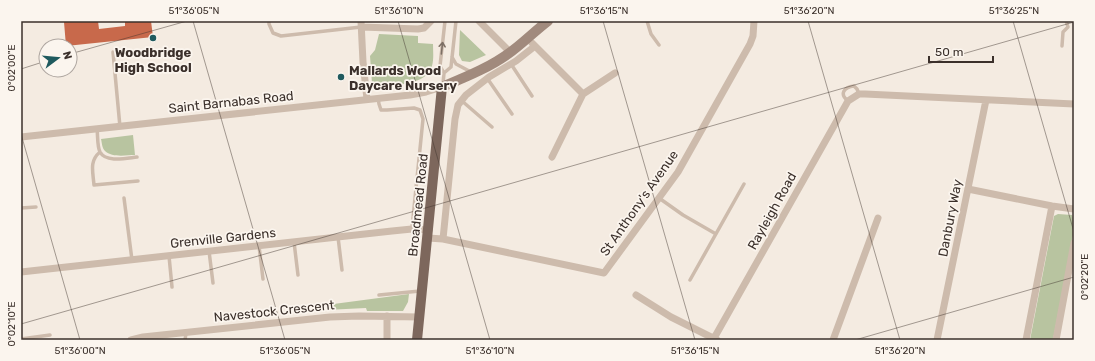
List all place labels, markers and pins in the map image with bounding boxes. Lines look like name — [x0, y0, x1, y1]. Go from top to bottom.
marker: Woodbridge High School — [148, 33, 158, 43]
place label: Woodbridge High School — [114, 45, 192, 75]
place label: Mallards Wood Daycare Nursery — [349, 63, 457, 93]
marker: Mallards Wood Daycare Nursery — [336, 72, 346, 82]

